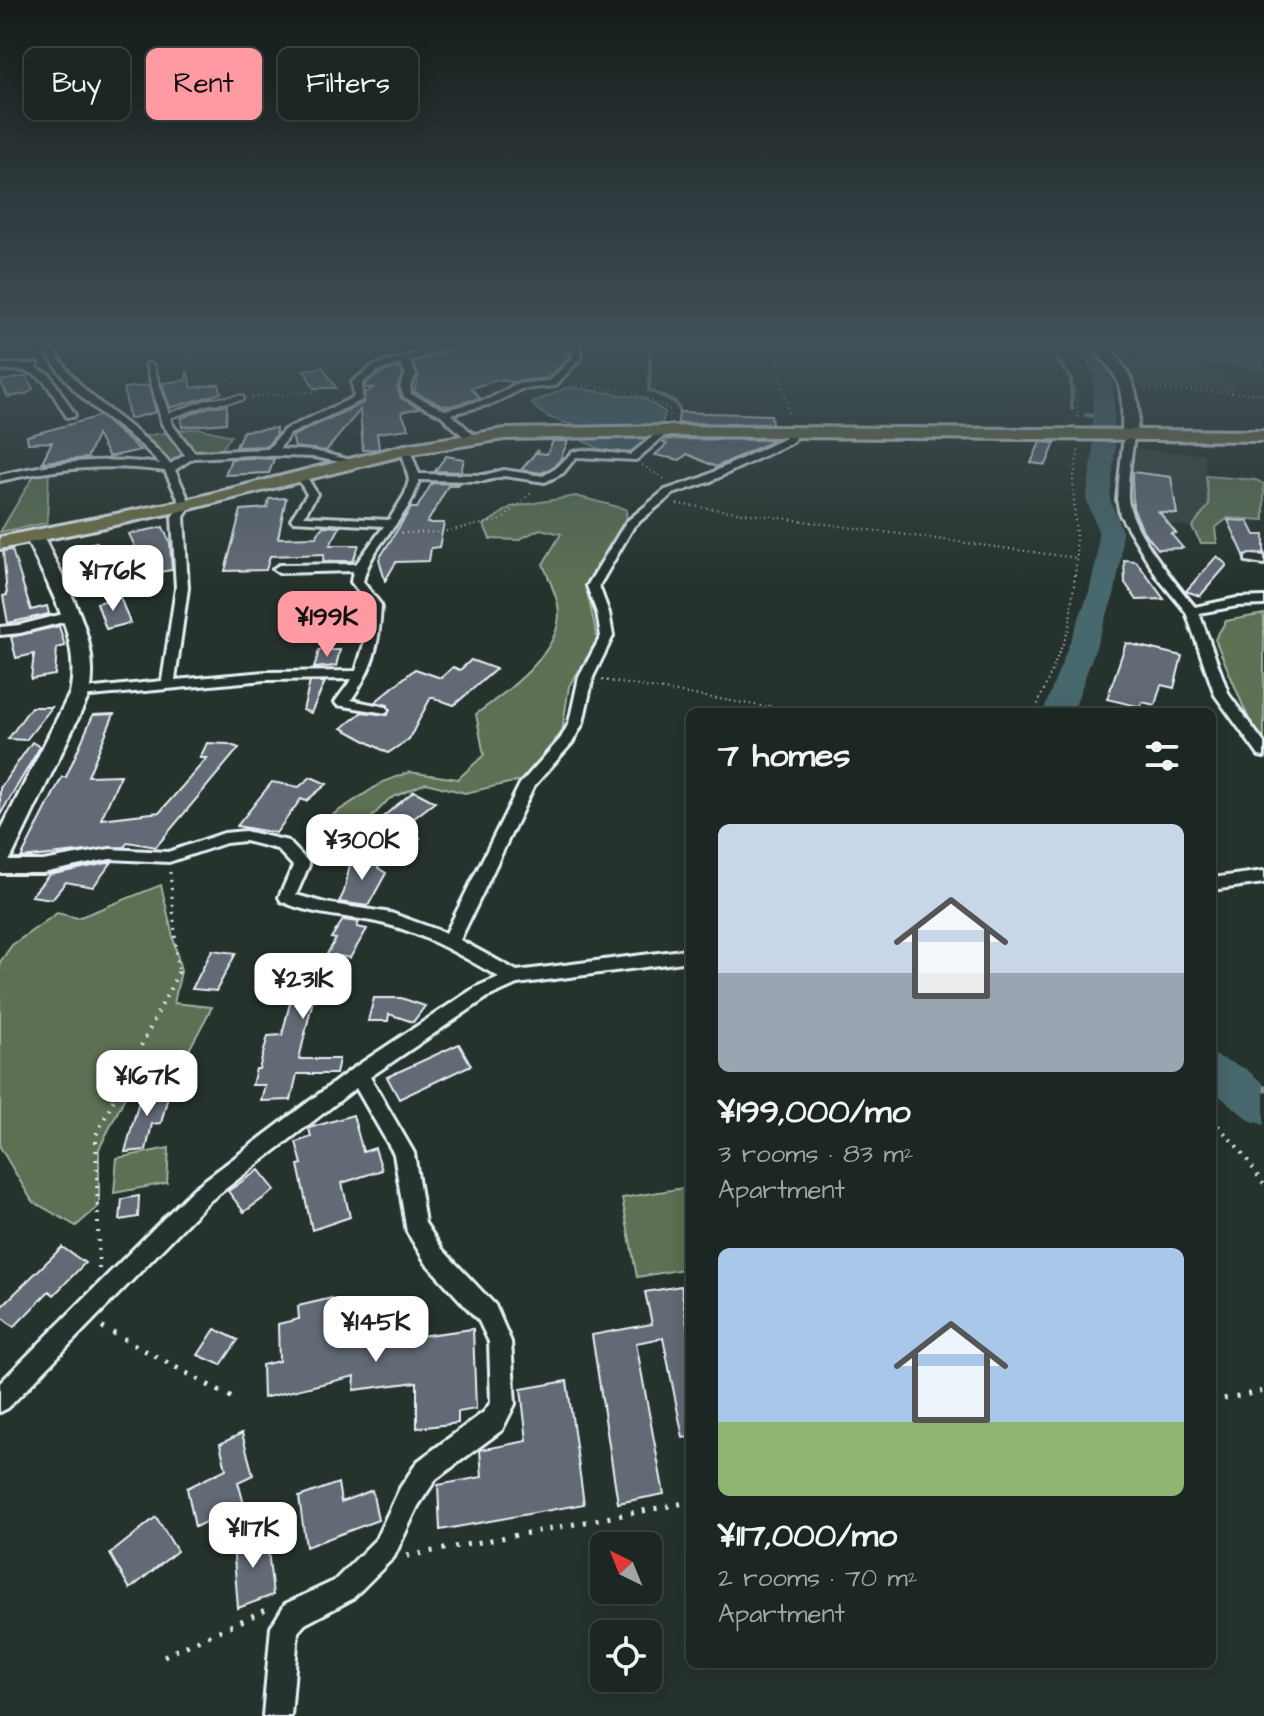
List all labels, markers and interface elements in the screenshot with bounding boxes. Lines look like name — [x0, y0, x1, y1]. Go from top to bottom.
chip: Buy — [24, 48, 130, 120]
chip: Rent — [146, 48, 262, 120]
chip: Filters — [278, 48, 418, 120]
pin: ¥176K — [57, 545, 169, 613]
text: ¥176K — [80, 553, 146, 589]
pin: ¥199K — [271, 591, 383, 659]
text: ¥199K — [296, 599, 358, 635]
text: 7 homes — [718, 732, 850, 780]
icon: filters — [1140, 734, 1184, 778]
pin: ¥300K — [306, 814, 418, 882]
text: ¥300K — [324, 822, 400, 858]
icon: home — [879, 876, 1023, 1020]
pin: ¥231K — [247, 953, 359, 1021]
text: ¥231K — [272, 961, 334, 997]
pin: ¥167K — [91, 1050, 203, 1118]
text: ¥167K — [114, 1058, 180, 1094]
text: ¥199,000/mo — [718, 1088, 911, 1136]
text: 3 rooms · 83 m² — [718, 1136, 913, 1172]
text: Apartment — [718, 1172, 845, 1208]
pin: ¥145K — [320, 1296, 432, 1364]
icon: home — [879, 1300, 1023, 1444]
text: ¥145K — [341, 1304, 411, 1340]
pin: ¥117K — [197, 1502, 309, 1570]
text: ¥117K — [227, 1510, 279, 1546]
text: ¥117,000/mo — [718, 1512, 897, 1560]
north arrow — [590, 1532, 662, 1604]
map controls — [590, 1532, 662, 1692]
text: 2 rooms · 70 m² — [718, 1560, 917, 1596]
text: Apartment — [718, 1596, 845, 1632]
button: locate — [590, 1620, 662, 1692]

